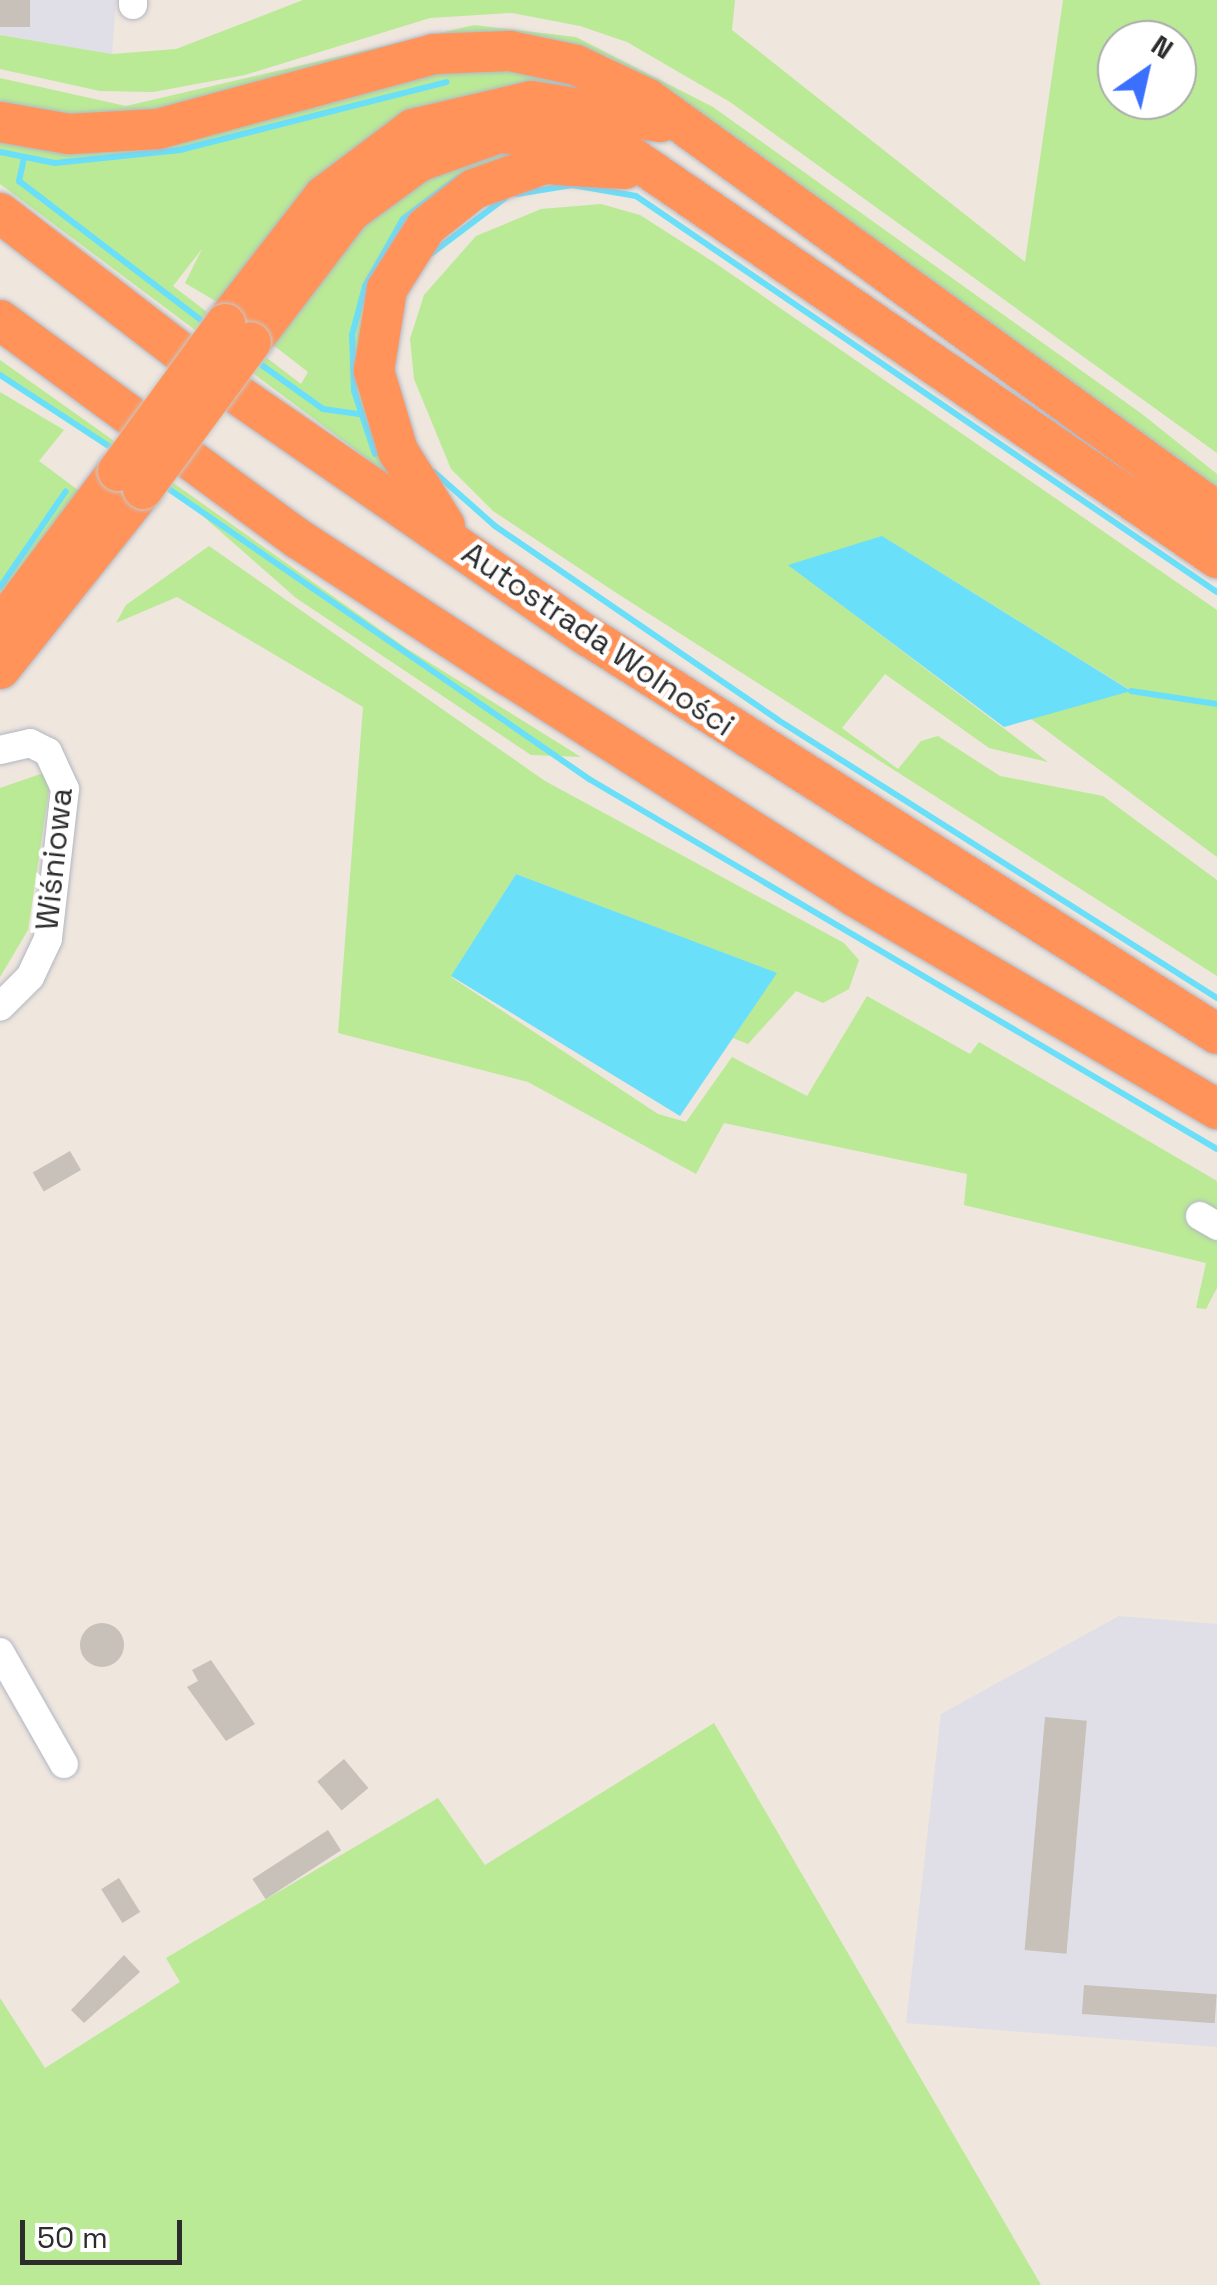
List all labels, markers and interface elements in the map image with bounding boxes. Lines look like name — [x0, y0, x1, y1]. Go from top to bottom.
north arrow — [1097, 20, 1197, 120]
text: N — [1145, 27, 1180, 67]
street label: Autostrada Wolności — [455, 534, 741, 744]
street label: Wiśniowa — [27, 786, 81, 932]
scale bar — [25, 2200, 188, 2262]
text: 50 m — [37, 2218, 108, 2257]

